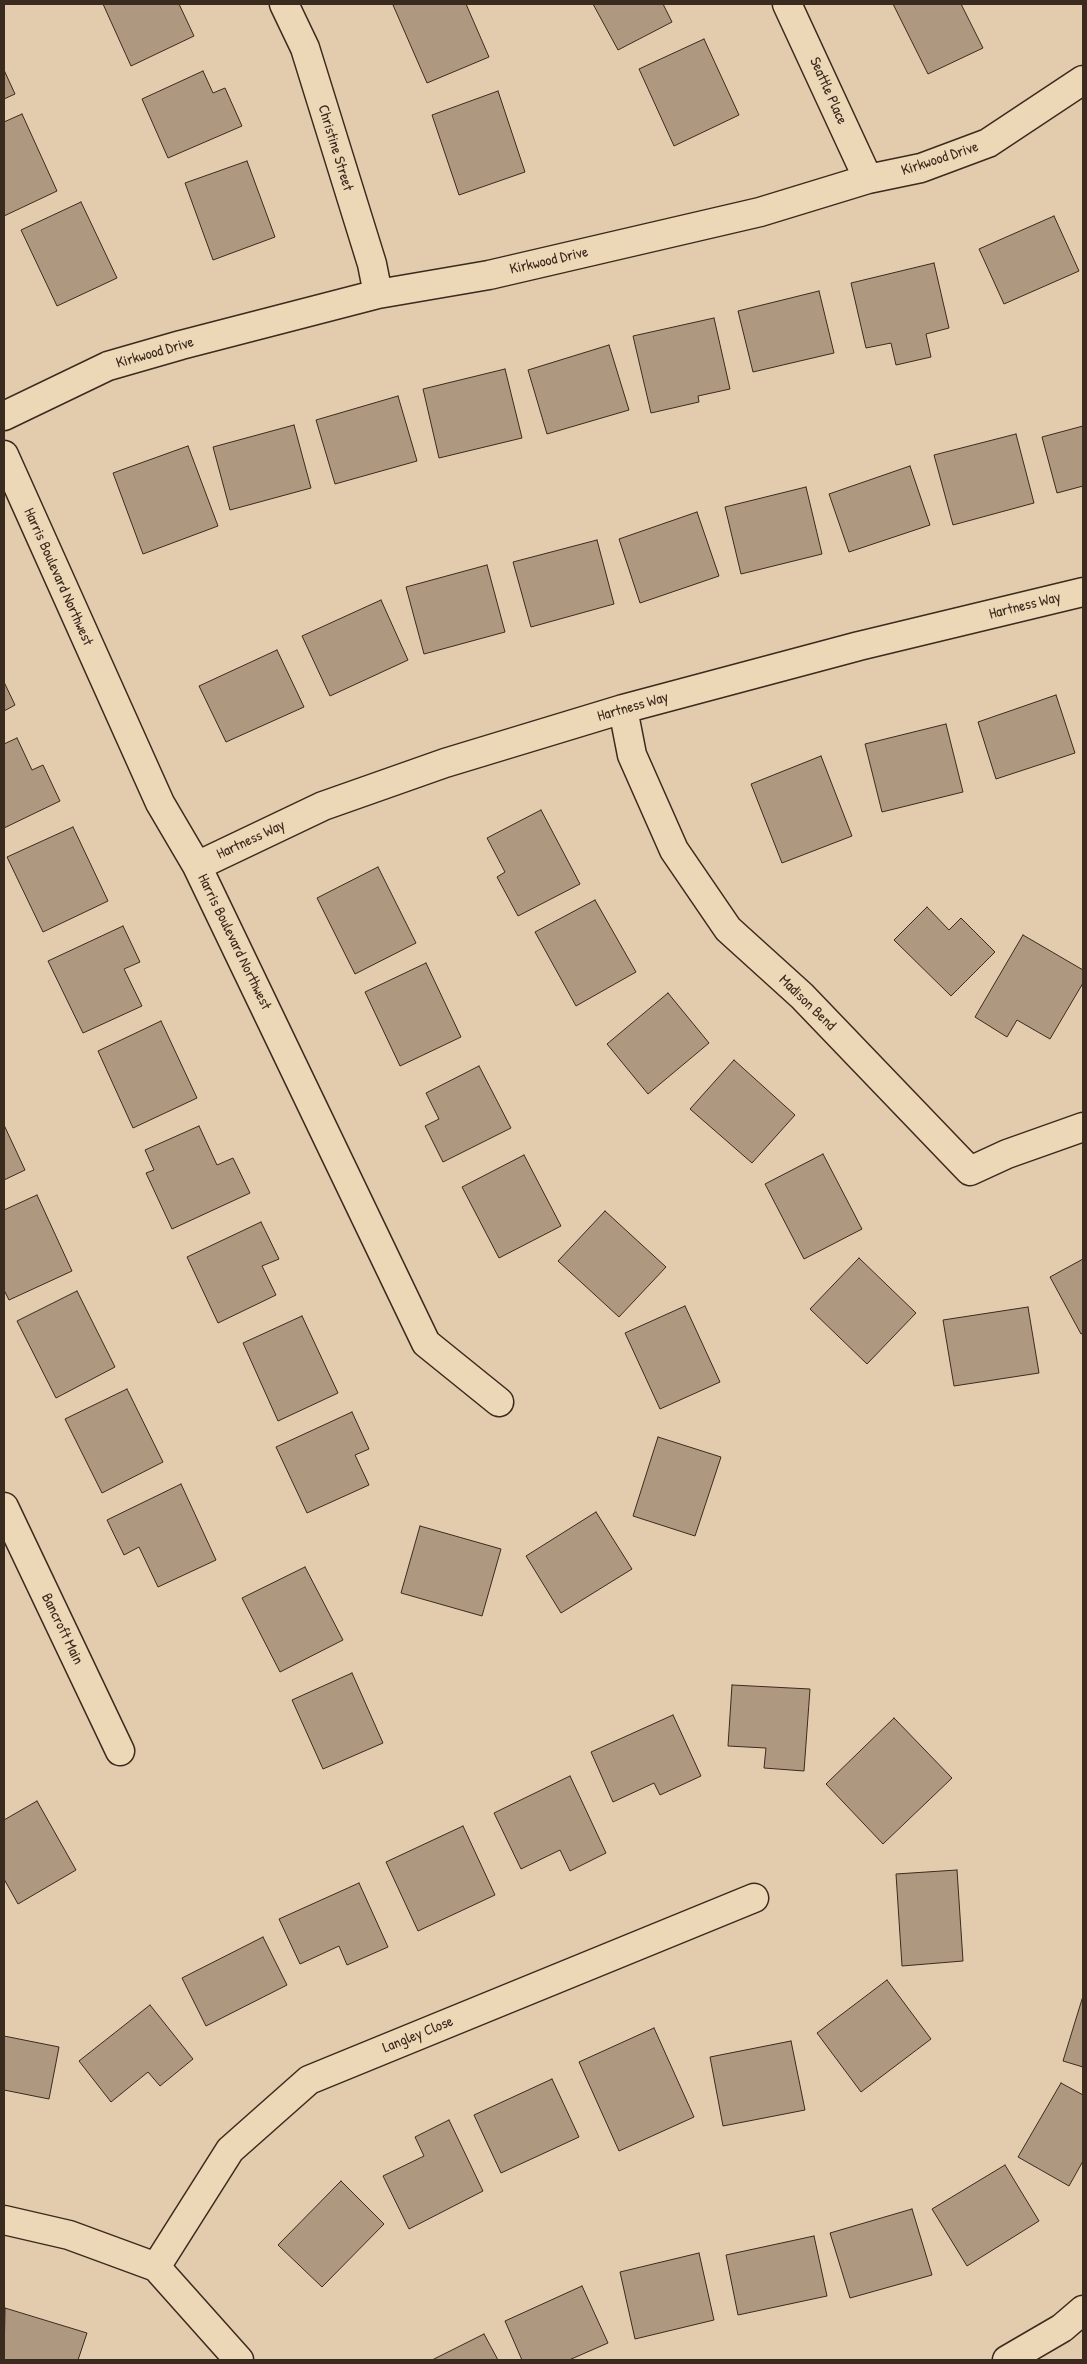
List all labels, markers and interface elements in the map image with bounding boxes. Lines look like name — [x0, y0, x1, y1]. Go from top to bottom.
street label: Seattle Place — [805, 55, 851, 127]
street label: Christine Street — [313, 103, 357, 193]
street label: Kirkwood Drive — [899, 138, 981, 180]
street label: Kirkwood Drive — [508, 243, 590, 279]
street label: Kirkwood Drive — [114, 333, 196, 373]
street label: Harris Boulevard Northwest — [20, 505, 96, 649]
street label: Hartness Way — [987, 588, 1063, 624]
street label: Hartness Way — [595, 688, 671, 726]
street label: Hartness Way — [214, 816, 288, 864]
street label: Harris Boulevard Northwest — [193, 871, 275, 1013]
street label: Madison Bend — [775, 971, 839, 1035]
street label: Bancroft Main — [37, 1591, 87, 1667]
street label: Langley Close — [380, 2013, 456, 2057]

